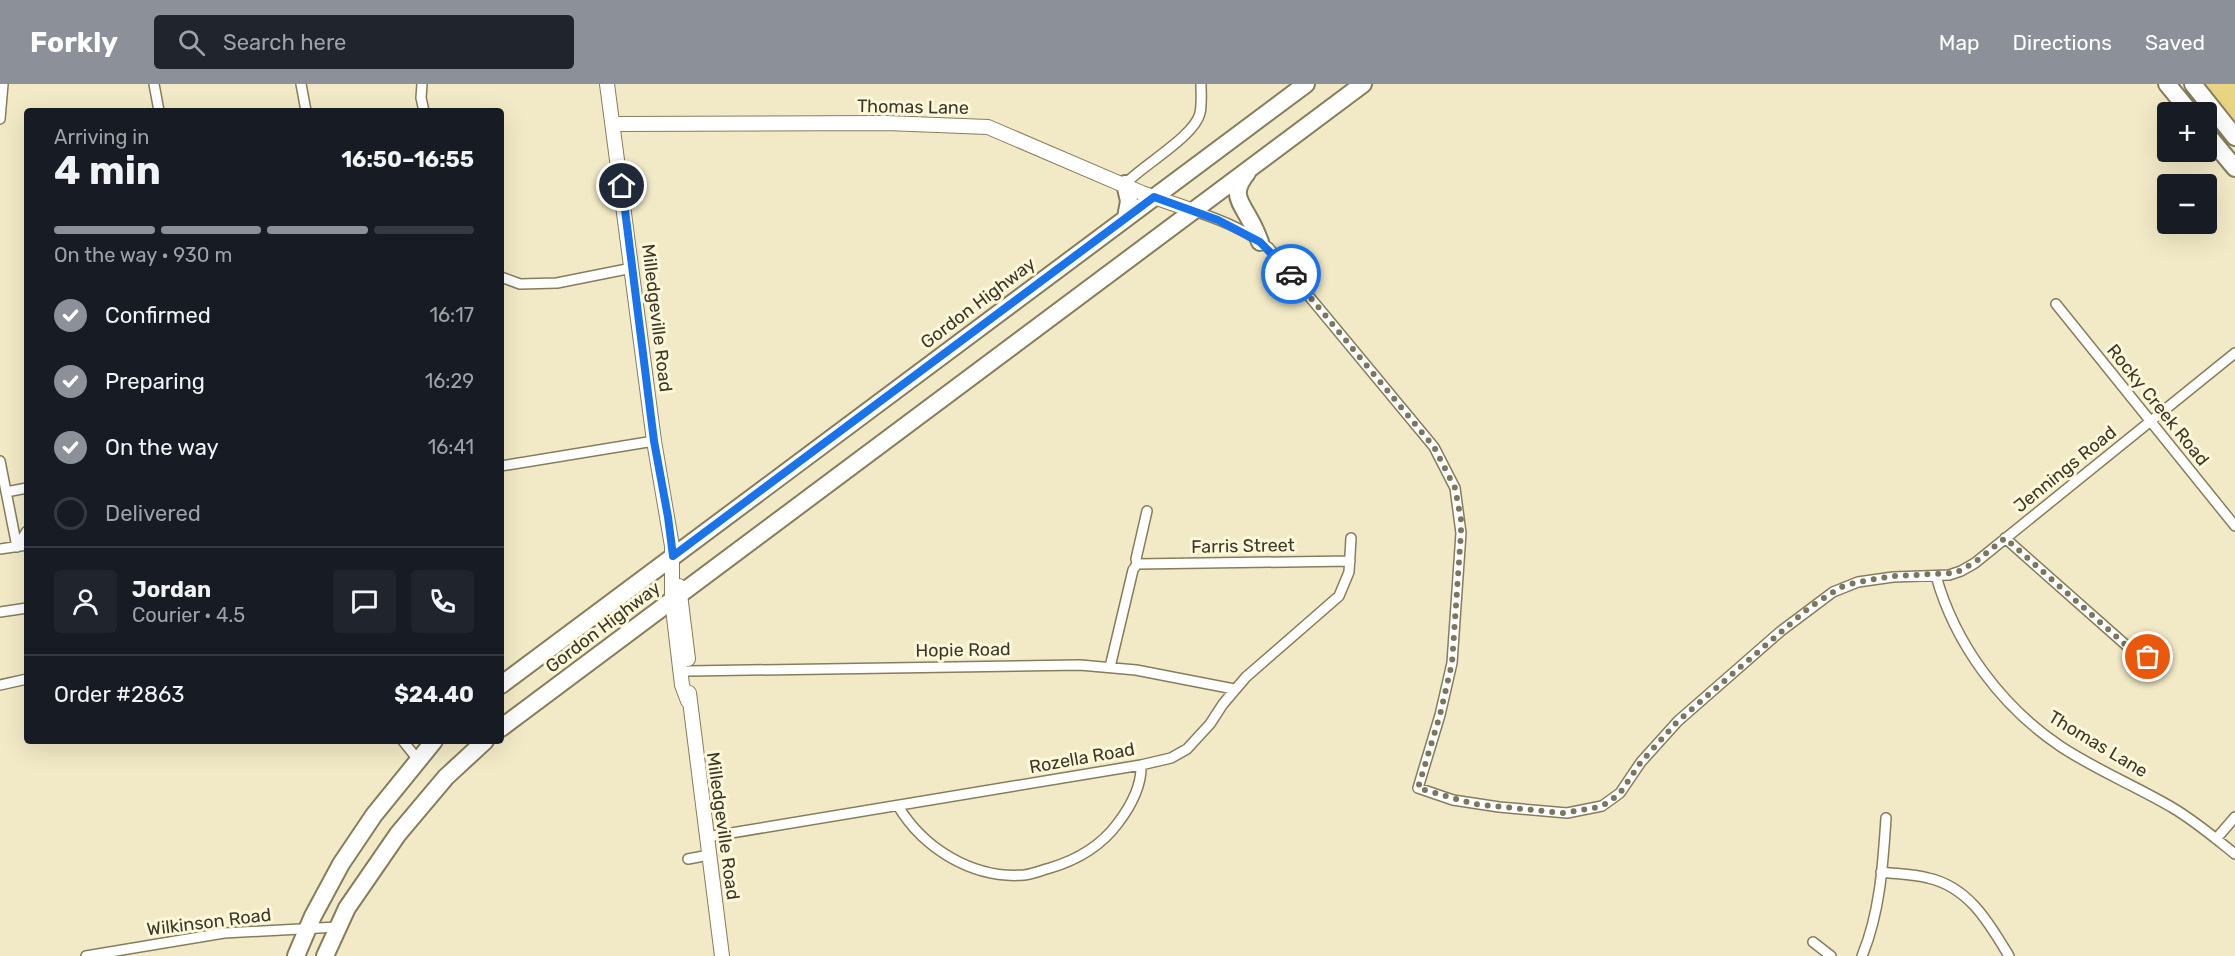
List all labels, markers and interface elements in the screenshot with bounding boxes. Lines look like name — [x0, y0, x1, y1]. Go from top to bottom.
search box — [154, 15, 574, 69]
text: Forkly — [30, 26, 118, 59]
icon: search — [175, 26, 208, 59]
text: Search here — [223, 29, 346, 56]
text: Map — [1939, 30, 1980, 55]
text: Directions — [2013, 30, 2112, 55]
text: Saved — [2145, 30, 2205, 55]
street label: Thomas Lane — [857, 95, 969, 119]
map controls — [2157, 102, 2217, 234]
button: + — [2157, 102, 2217, 162]
text: Arriving in — [54, 125, 149, 149]
text: 16:50–16:55 — [341, 146, 474, 173]
text: 4 min — [54, 148, 161, 194]
pin — [596, 160, 647, 211]
icon: home — [605, 169, 638, 202]
button: − — [2157, 174, 2217, 234]
text: On the way · 930 m — [54, 243, 232, 267]
street label: Milledgeville Road — [637, 243, 677, 393]
courier — [1261, 244, 1321, 304]
street label: Gordon Highway — [916, 253, 1040, 353]
icon: car — [1275, 258, 1308, 291]
icon: check — [54, 299, 87, 332]
text: Confirmed — [105, 302, 211, 329]
text: 16:17 — [429, 303, 474, 327]
street label: Rocky Creek Road — [2102, 340, 2214, 470]
icon: check — [54, 365, 87, 398]
text: Preparing — [105, 368, 205, 395]
text: 16:29 — [425, 369, 474, 393]
street label: Jennings Road — [2009, 421, 2121, 517]
icon: check — [54, 431, 87, 464]
text: On the way — [105, 434, 219, 461]
text: 16:41 — [428, 435, 474, 459]
text: Delivered — [105, 500, 201, 527]
street label: Farris Street — [1191, 534, 1295, 558]
button: person — [54, 570, 117, 633]
button: chat — [333, 570, 396, 633]
button: phone — [411, 570, 474, 633]
text: Jordan — [132, 576, 211, 603]
street label: Gordon Highway — [541, 577, 665, 677]
text: Courier · 4.5 — [132, 603, 245, 627]
pin — [2122, 631, 2173, 682]
street label: Hopie Road — [915, 638, 1011, 662]
icon: bag — [2131, 640, 2164, 673]
text: Order #2863 — [54, 681, 184, 708]
text: $24.40 — [394, 681, 474, 708]
street label: Thomas Lane — [2044, 706, 2152, 782]
street label: Rozella Road — [1028, 738, 1136, 778]
street label: Milledgeville Road — [702, 751, 744, 901]
street label: Wilkinson Road — [146, 903, 272, 941]

